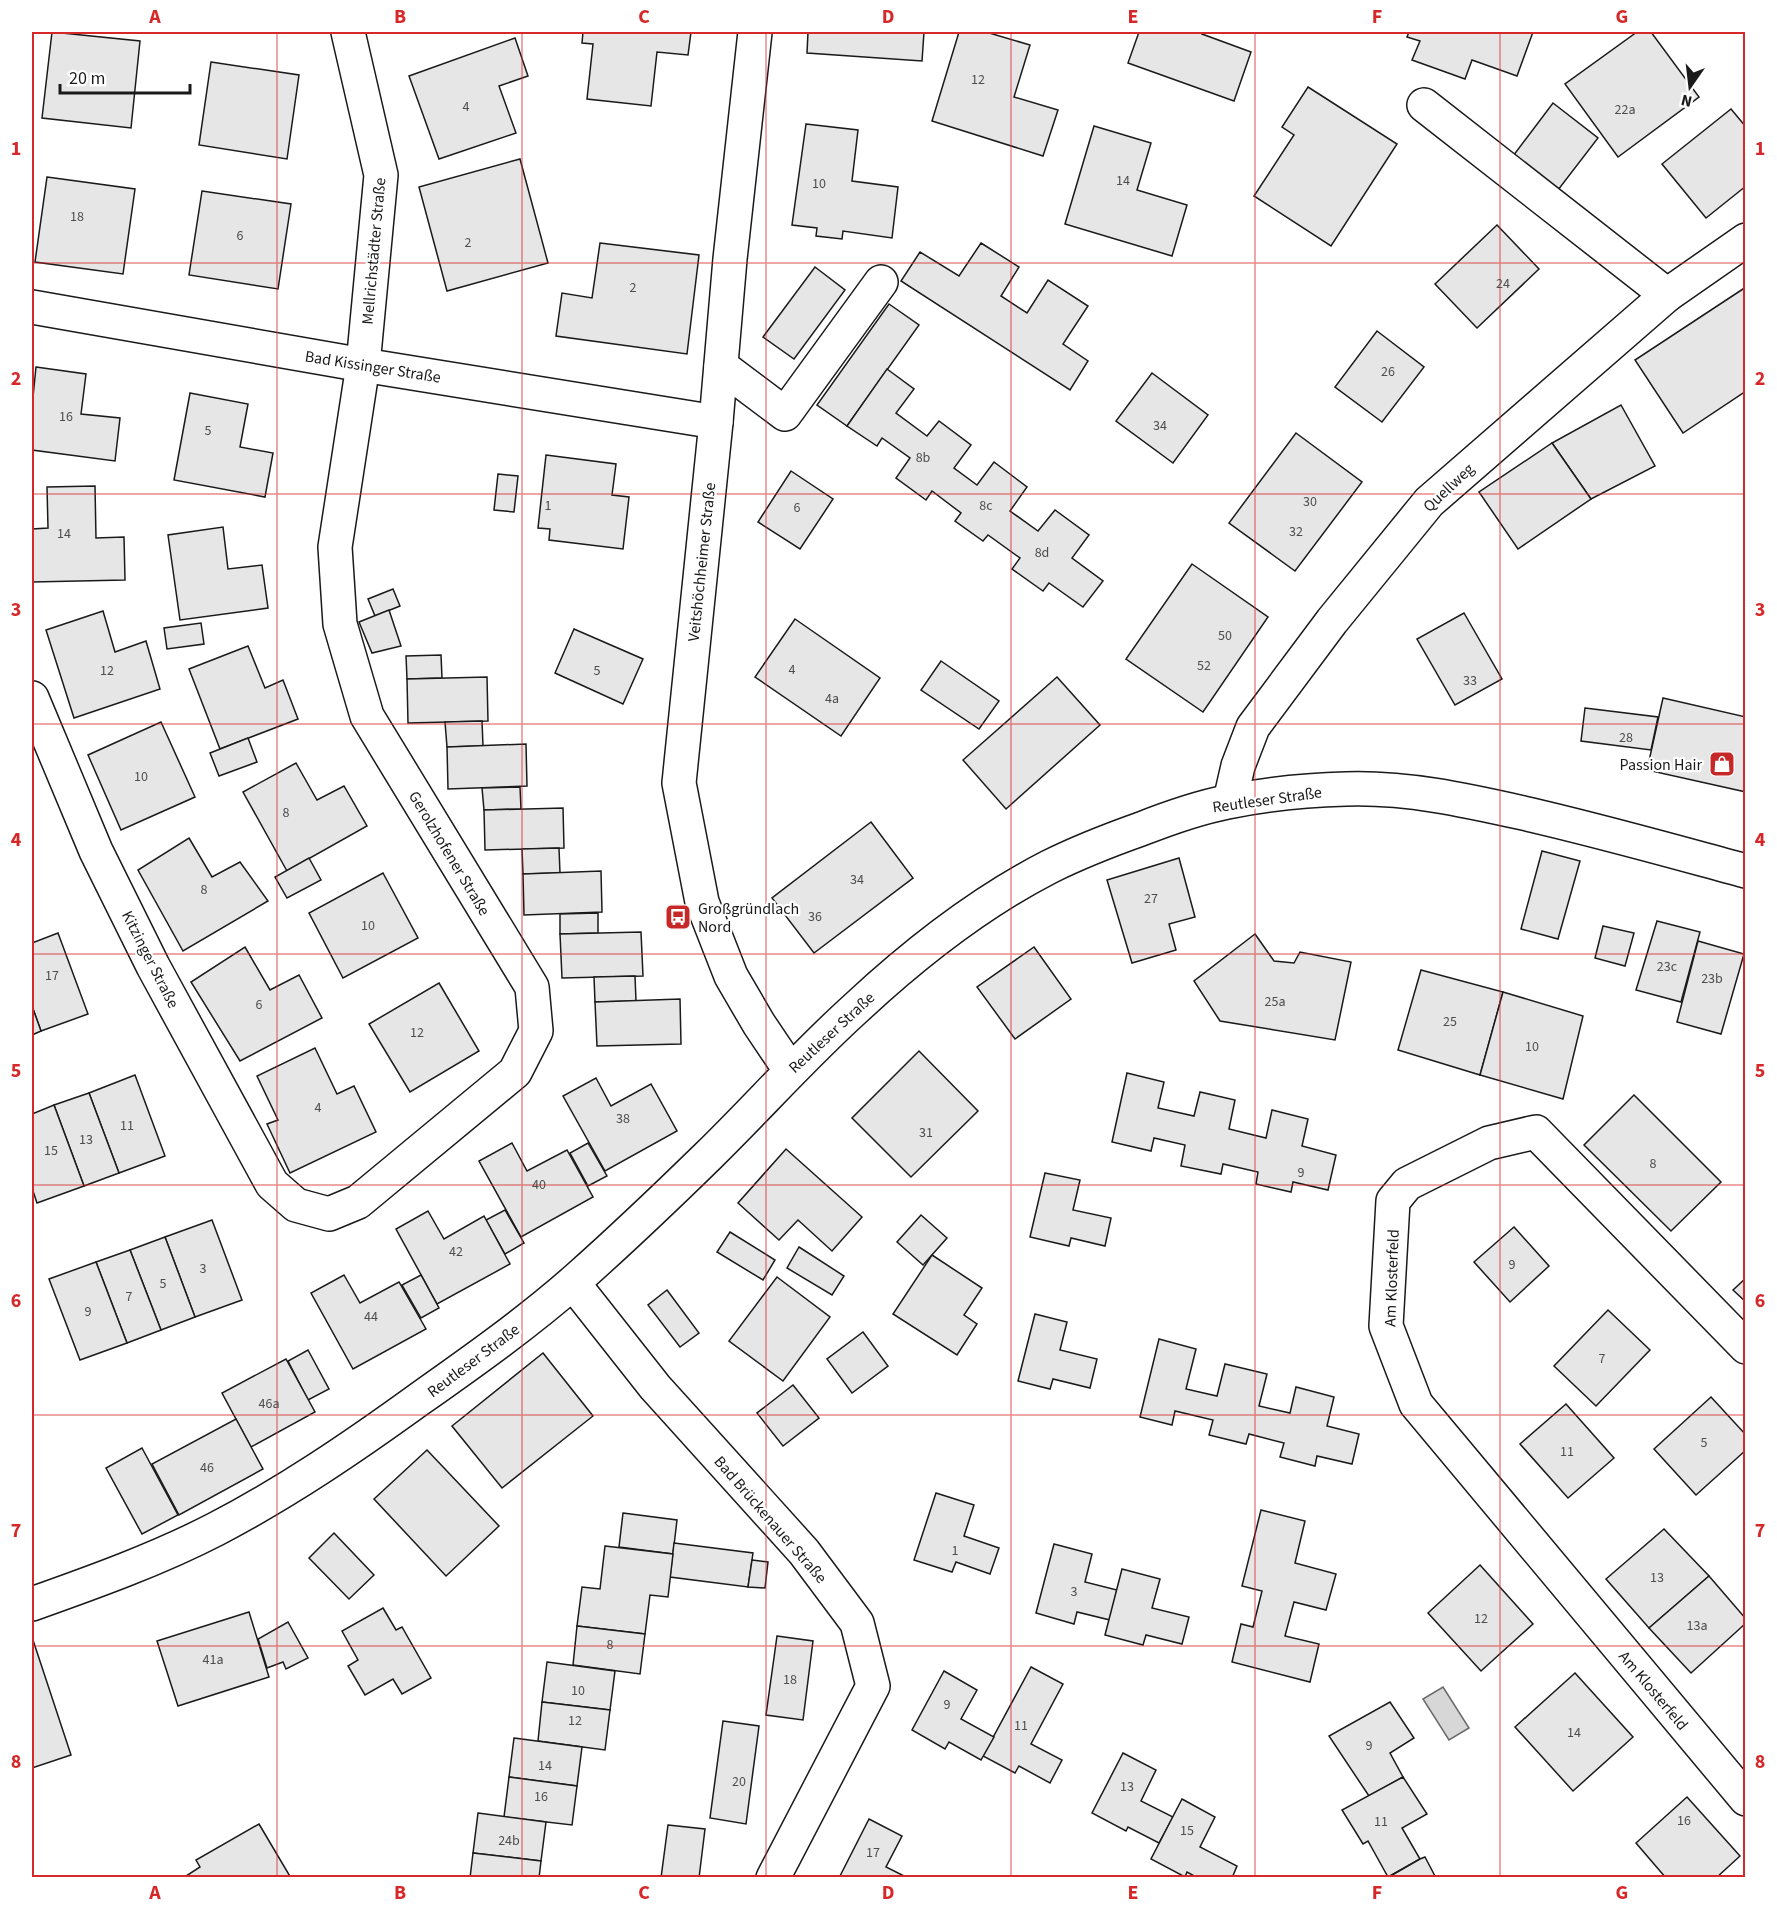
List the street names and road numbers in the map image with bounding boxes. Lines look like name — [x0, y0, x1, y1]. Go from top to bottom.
street label: Mellrichstädter Straße — [357, 177, 391, 325]
street label: Bad Kissinger Straße — [303, 345, 442, 389]
street label: Quellweg — [1418, 458, 1479, 517]
street label: Veitshöchheimer Straße — [683, 481, 721, 643]
street label: Reutleser Straße — [1211, 781, 1323, 819]
street label: Gerolzhofener Straße — [403, 787, 495, 920]
street label: Kitzinger Straße — [116, 907, 184, 1012]
street label: Reutleser Straße — [784, 987, 880, 1078]
street label: Am Klosterfeld — [1379, 1229, 1405, 1327]
street label: Reutleser Straße — [423, 1319, 524, 1403]
street label: Bad Brückenauer Straße — [709, 1451, 832, 1588]
street label: Am Klosterfeld — [1613, 1646, 1693, 1735]

